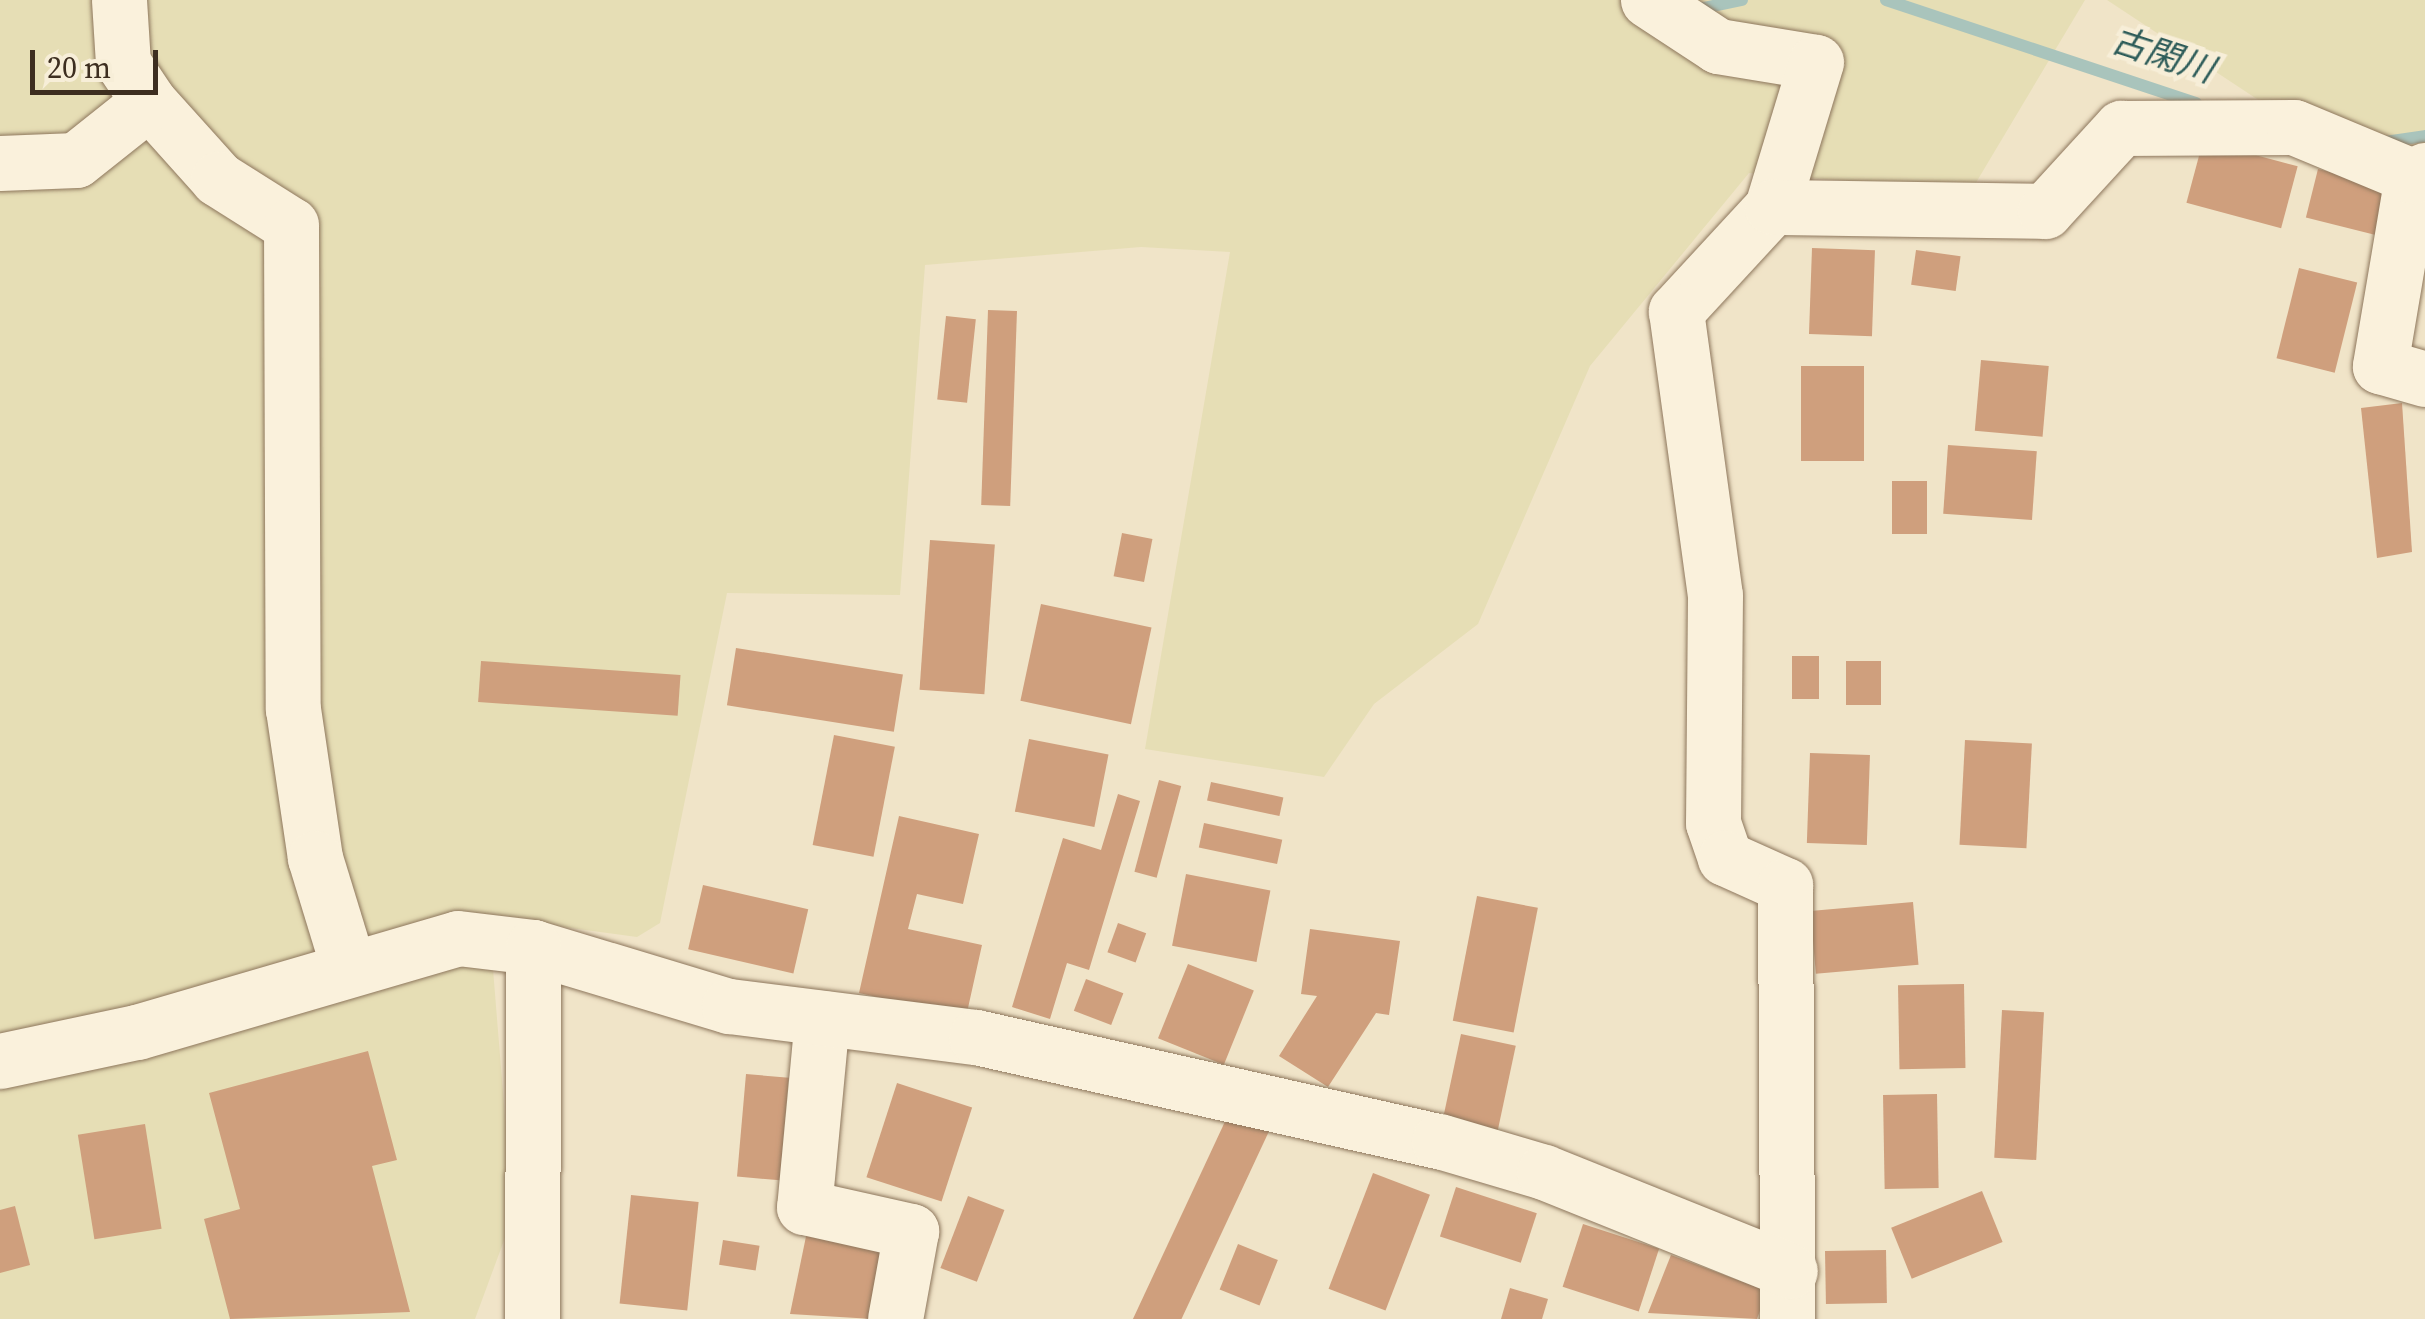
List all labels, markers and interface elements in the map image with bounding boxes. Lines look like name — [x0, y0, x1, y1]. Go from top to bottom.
water label: 古閑川 — [2107, 19, 2219, 91]
scale bar — [35, 30, 162, 92]
text: 20 m — [47, 47, 111, 88]

